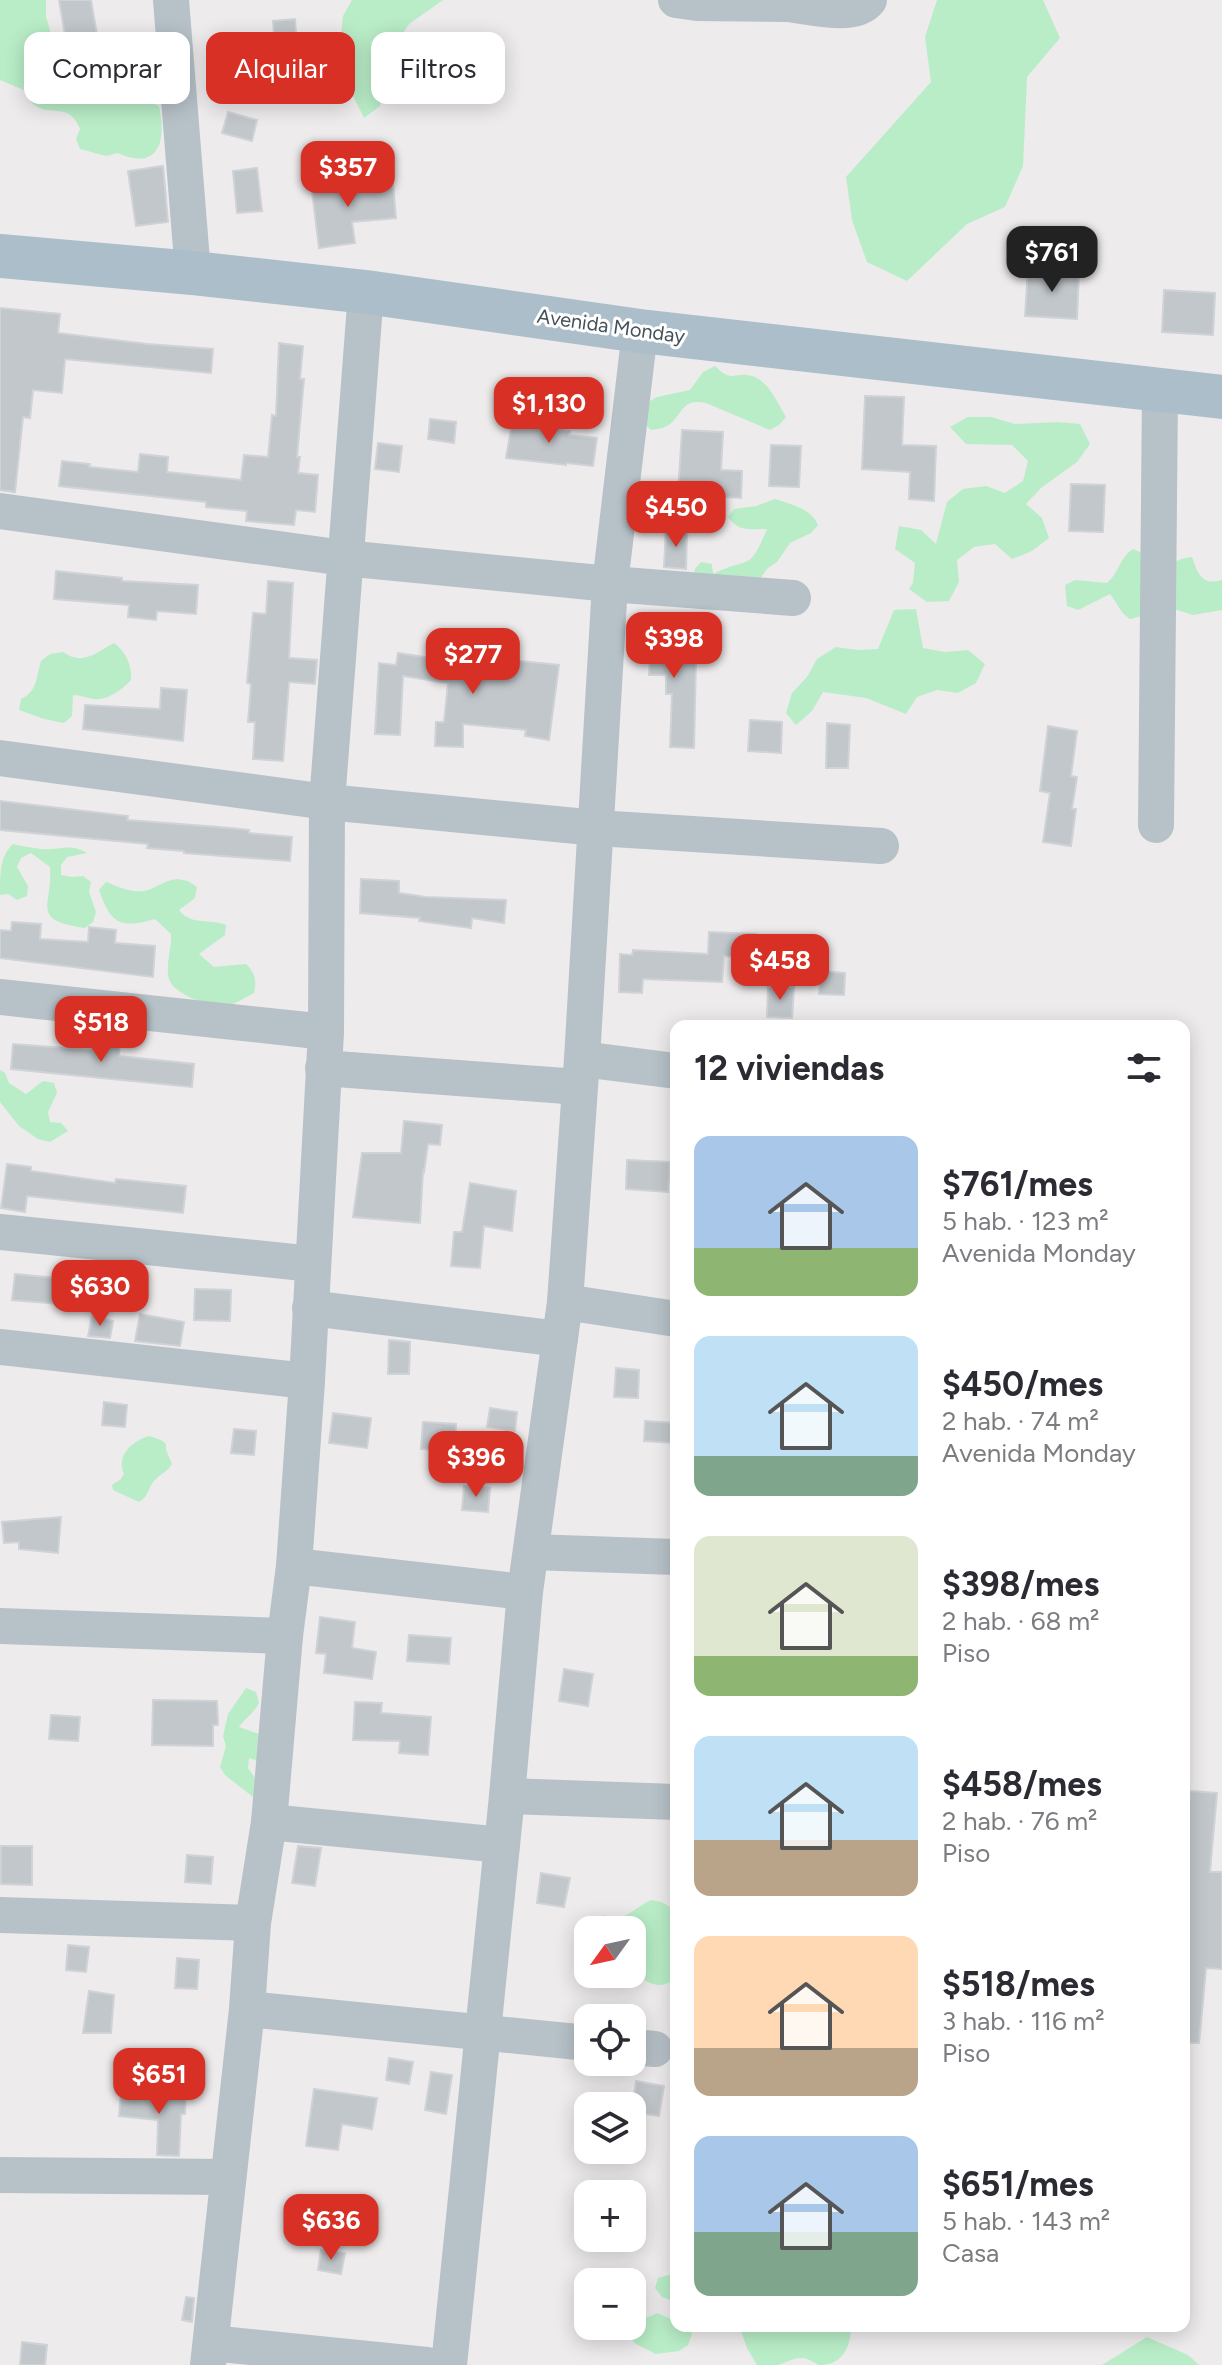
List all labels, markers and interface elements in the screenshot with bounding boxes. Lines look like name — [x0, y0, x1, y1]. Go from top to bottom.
chip: Comprar — [24, 32, 190, 104]
chip: Alquilar — [206, 32, 355, 104]
chip: Filtros — [371, 32, 505, 104]
pin: $357 — [301, 141, 395, 209]
text: $357 — [319, 151, 377, 183]
pin: $761 — [1005, 226, 1099, 294]
text: $761 — [1025, 236, 1079, 268]
street label: Avenida Monday — [536, 304, 687, 348]
pin: $1,130 — [484, 377, 614, 445]
text: $1,130 — [512, 387, 586, 419]
pin: $450 — [629, 481, 723, 549]
text: $450 — [645, 491, 707, 523]
pin: $398 — [627, 612, 721, 680]
text: $398 — [644, 622, 704, 654]
pin: $277 — [426, 628, 520, 696]
text: $277 — [444, 638, 502, 670]
pin: $458 — [733, 934, 827, 1002]
text: $458 — [749, 944, 811, 976]
pin: $518 — [54, 996, 148, 1064]
text: $518 — [73, 1006, 129, 1038]
icon: filters — [1122, 1046, 1166, 1090]
text: 12 viviendas — [694, 1048, 884, 1089]
text: $761/mes — [942, 1164, 1093, 1205]
icon: home — [758, 1168, 854, 1264]
text: 5 hab. · 123 m² — [942, 1205, 1109, 1237]
text: Avenida Monday — [942, 1237, 1136, 1269]
pin: $630 — [53, 1260, 147, 1328]
text: $630 — [70, 1270, 130, 1302]
text: $450/mes — [942, 1364, 1103, 1405]
icon: home — [758, 1368, 854, 1464]
text: 2 hab. · 74 m² — [942, 1405, 1099, 1437]
pin: $396 — [429, 1431, 523, 1499]
text: Avenida Monday — [942, 1437, 1136, 1469]
text: $396 — [446, 1441, 506, 1473]
text: $398/mes — [942, 1564, 1099, 1605]
icon: home — [758, 1568, 854, 1664]
text: 2 hab. · 68 m² — [942, 1605, 1099, 1637]
text: Piso — [942, 1637, 990, 1669]
text: $458/mes — [942, 1764, 1102, 1805]
icon: home — [758, 1768, 854, 1864]
text: 2 hab. · 76 m² — [942, 1805, 1097, 1837]
text: Piso — [942, 1837, 990, 1869]
north arrow — [574, 1916, 646, 1988]
map controls — [574, 1916, 646, 2340]
text: $518/mes — [942, 1964, 1095, 2005]
icon: home — [758, 1968, 854, 2064]
button: locate — [574, 2004, 646, 2076]
text: 3 hab. · 116 m² — [942, 2005, 1105, 2037]
text: Piso — [942, 2037, 990, 2069]
pin: $651 — [112, 2048, 206, 2116]
text: $651 — [131, 2058, 187, 2090]
button: layers — [574, 2092, 646, 2164]
text: $651/mes — [942, 2164, 1094, 2205]
icon: home — [758, 2168, 854, 2264]
button: + — [574, 2180, 646, 2252]
pin: $636 — [284, 2194, 378, 2262]
text: $636 — [301, 2204, 361, 2236]
text: 5 hab. · 143 m² — [942, 2205, 1110, 2237]
text: Casa — [942, 2237, 999, 2269]
button: − — [574, 2268, 646, 2340]

